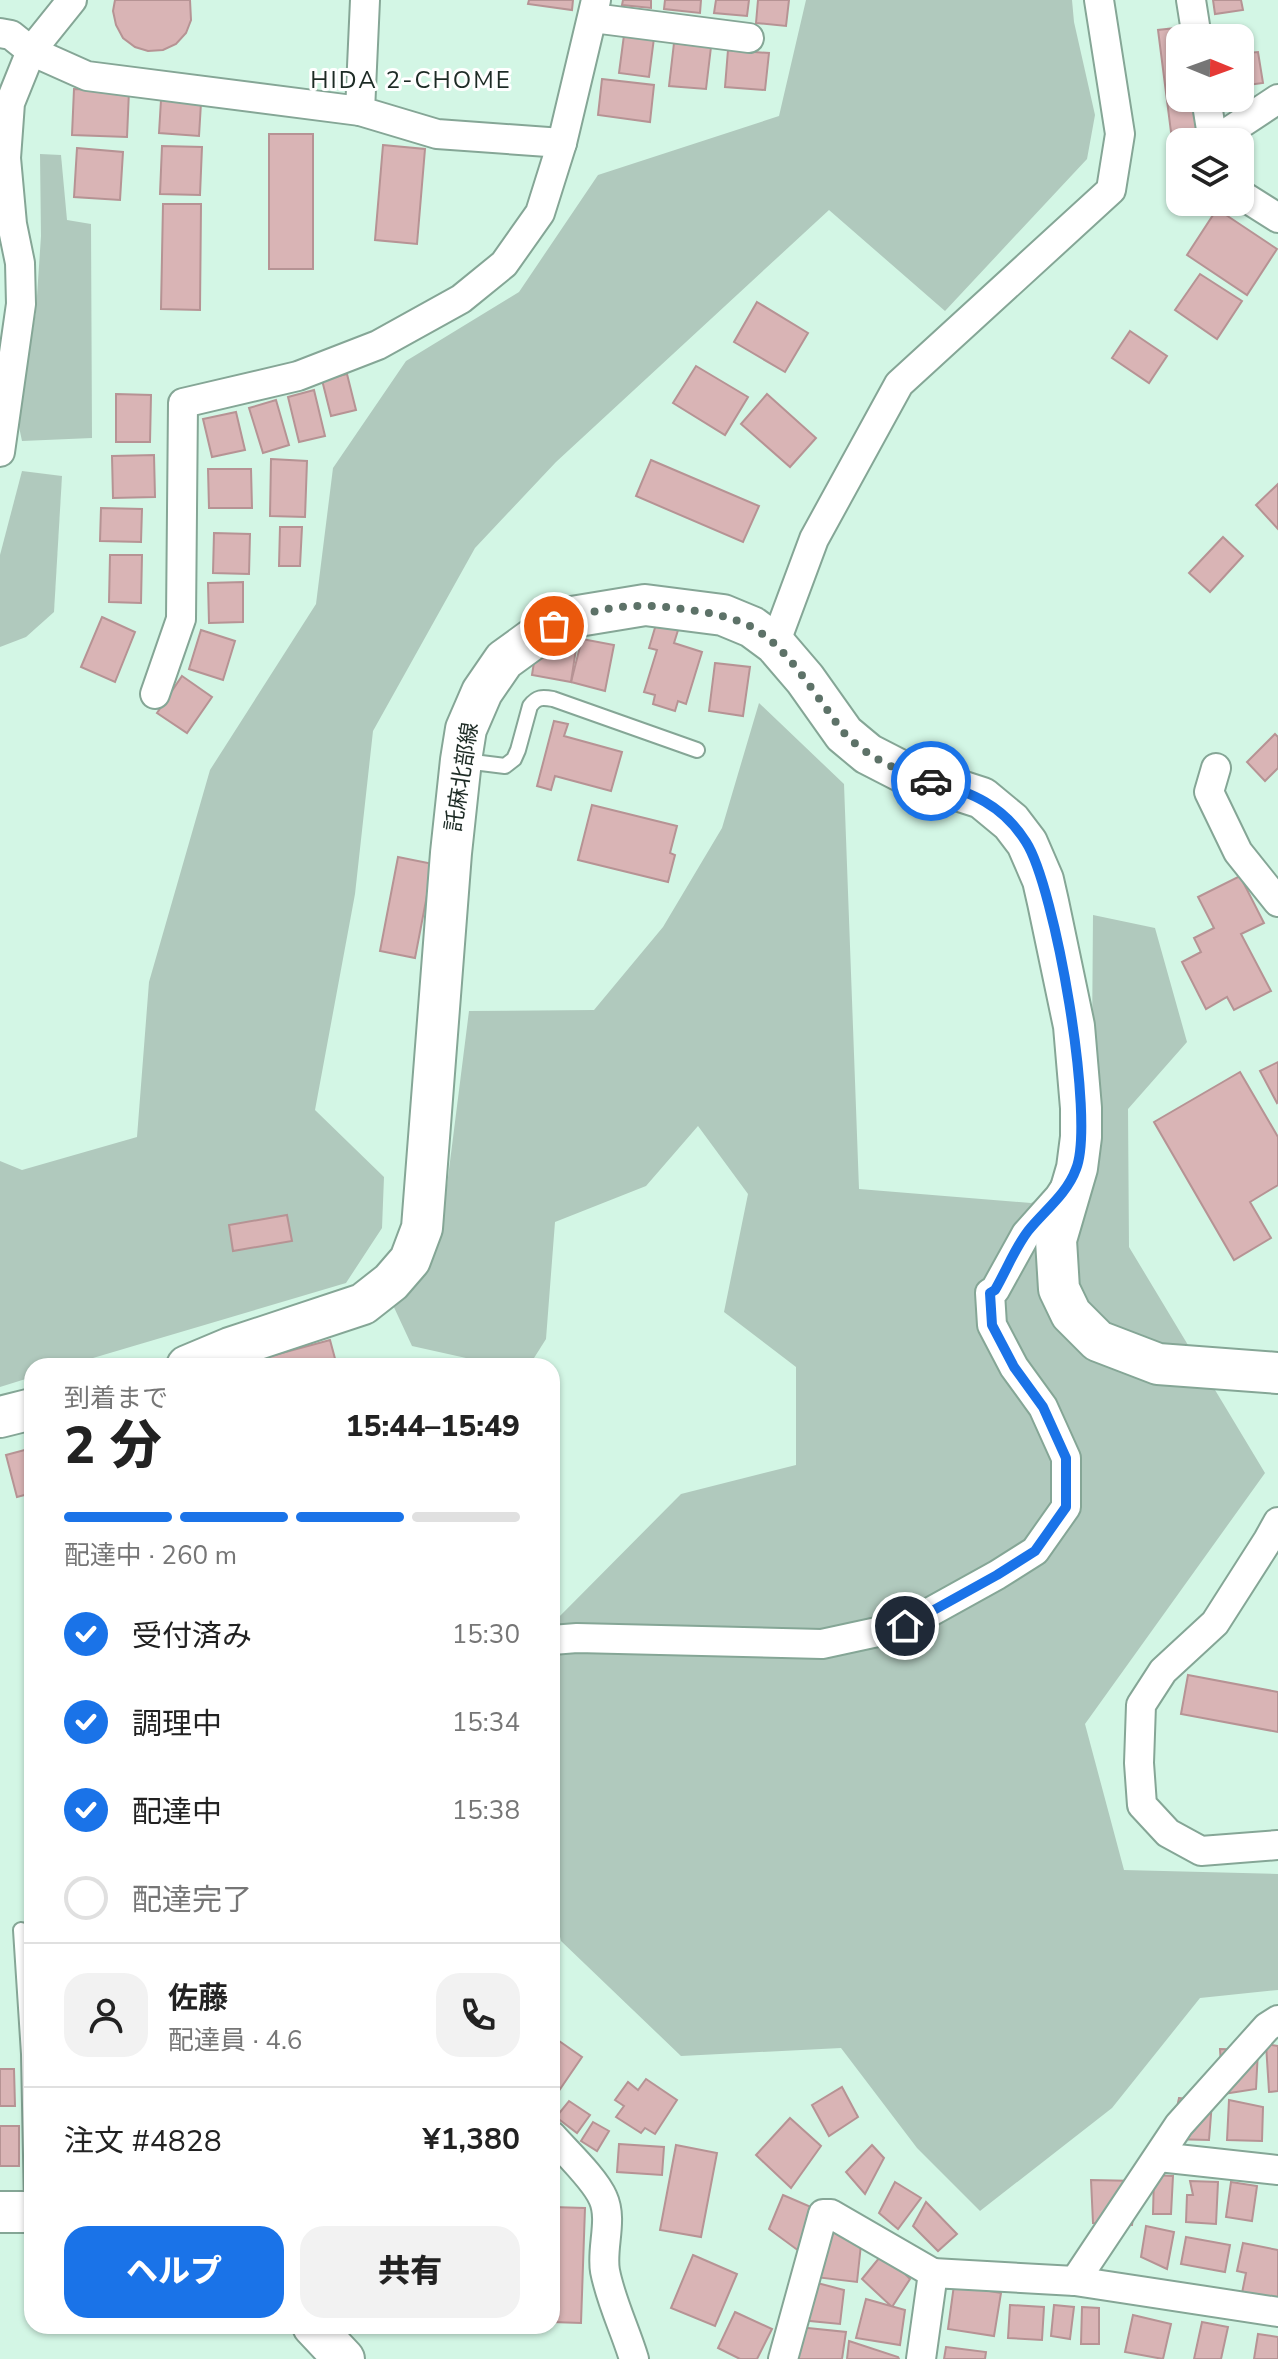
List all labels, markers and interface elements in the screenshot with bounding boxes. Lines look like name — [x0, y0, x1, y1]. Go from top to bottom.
north arrow — [1166, 24, 1254, 112]
map controls — [1166, 24, 1254, 216]
district label: HIDA 2-CHOME — [310, 64, 512, 96]
button: layers — [1166, 128, 1254, 216]
pin — [520, 592, 588, 660]
icon: bag — [532, 604, 576, 648]
street label: 託麻北部線 — [439, 720, 485, 834]
courier — [891, 741, 971, 821]
icon: car — [909, 759, 953, 803]
text: 到着まで — [64, 1381, 168, 1416]
text: 15:44–15:49 — [345, 1406, 520, 1447]
text: 2 分 — [64, 1410, 162, 1481]
text: 配達中 · 260 m — [64, 1538, 237, 1573]
pin — [871, 1592, 939, 1660]
icon: home — [883, 1604, 927, 1648]
icon: check — [64, 1612, 108, 1656]
text: 受付済み — [132, 1616, 252, 1657]
text: 15:30 — [452, 1617, 520, 1652]
icon: check — [64, 1700, 108, 1744]
text: 調理中 — [132, 1704, 222, 1745]
text: 15:34 — [452, 1705, 520, 1740]
icon: check — [64, 1788, 108, 1832]
text: 配達中 — [132, 1792, 222, 1833]
text: 15:38 — [452, 1793, 520, 1828]
text: 配達完了 — [132, 1880, 252, 1921]
button: person — [64, 1973, 148, 2057]
button: phone — [436, 1973, 520, 2057]
text: 佐藤 — [168, 1978, 228, 2019]
text: 配達員 · 4.6 — [168, 2023, 302, 2058]
text: ¥1,380 — [423, 2119, 520, 2160]
text: 注文 #4828 — [64, 2121, 222, 2162]
button: ヘルプ — [64, 2226, 284, 2318]
button: 共有 — [300, 2226, 520, 2318]

